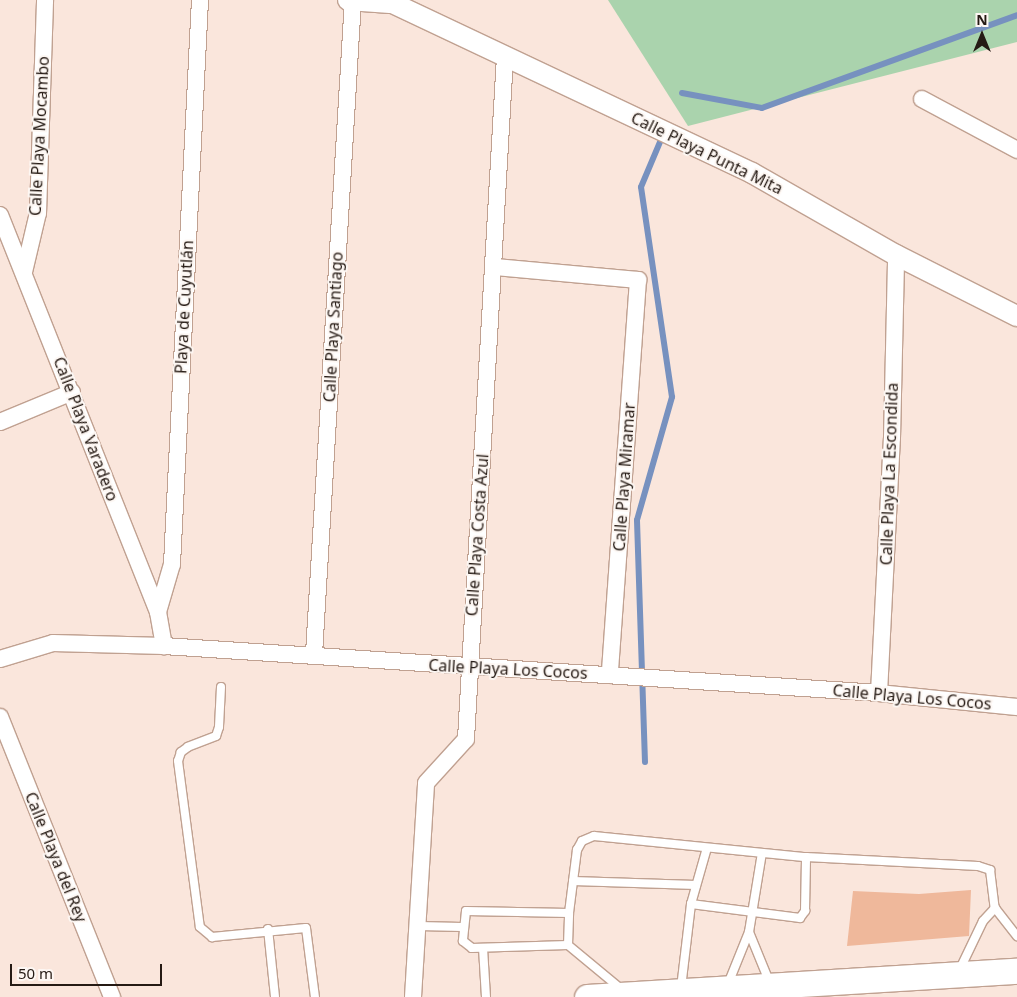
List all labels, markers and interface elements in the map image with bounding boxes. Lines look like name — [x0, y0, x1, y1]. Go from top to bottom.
north arrow — [957, 10, 1007, 60]
text: N — [976, 10, 988, 29]
street label: Calle Playa Mocambo — [25, 56, 53, 216]
street label: Calle Playa Punta Mita — [628, 108, 786, 198]
street label: Playa de Cuyutlán — [171, 240, 197, 374]
street label: Calle Playa Santiago — [319, 251, 347, 403]
street label: Calle Playa Varadero — [50, 354, 122, 504]
street label: Calle Playa La Escondida — [876, 382, 902, 566]
street label: Calle Playa Miramar — [609, 402, 639, 552]
street label: Calle Playa Costa Azul — [462, 453, 492, 617]
street label: Calle Playa Los Cocos — [428, 655, 588, 683]
street label: Calle Playa Los Cocos — [832, 680, 992, 714]
street label: Calle Playa del Rey — [21, 789, 91, 925]
scale bar — [12, 954, 165, 986]
text: 50 m — [18, 963, 53, 983]

